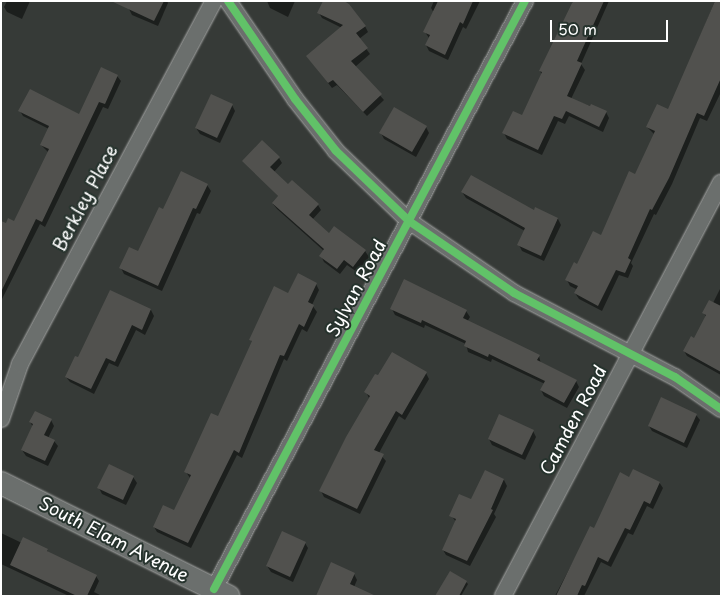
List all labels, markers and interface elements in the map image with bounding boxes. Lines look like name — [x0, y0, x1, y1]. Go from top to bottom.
scale bar — [552, 10, 670, 42]
text: 50 m — [558, 17, 597, 40]
street label: Berkley Place — [48, 141, 122, 255]
street label: Sylvan Road — [322, 236, 390, 340]
street label: Camden Road — [535, 361, 611, 479]
street label: South Elam Avenue — [35, 492, 193, 586]

